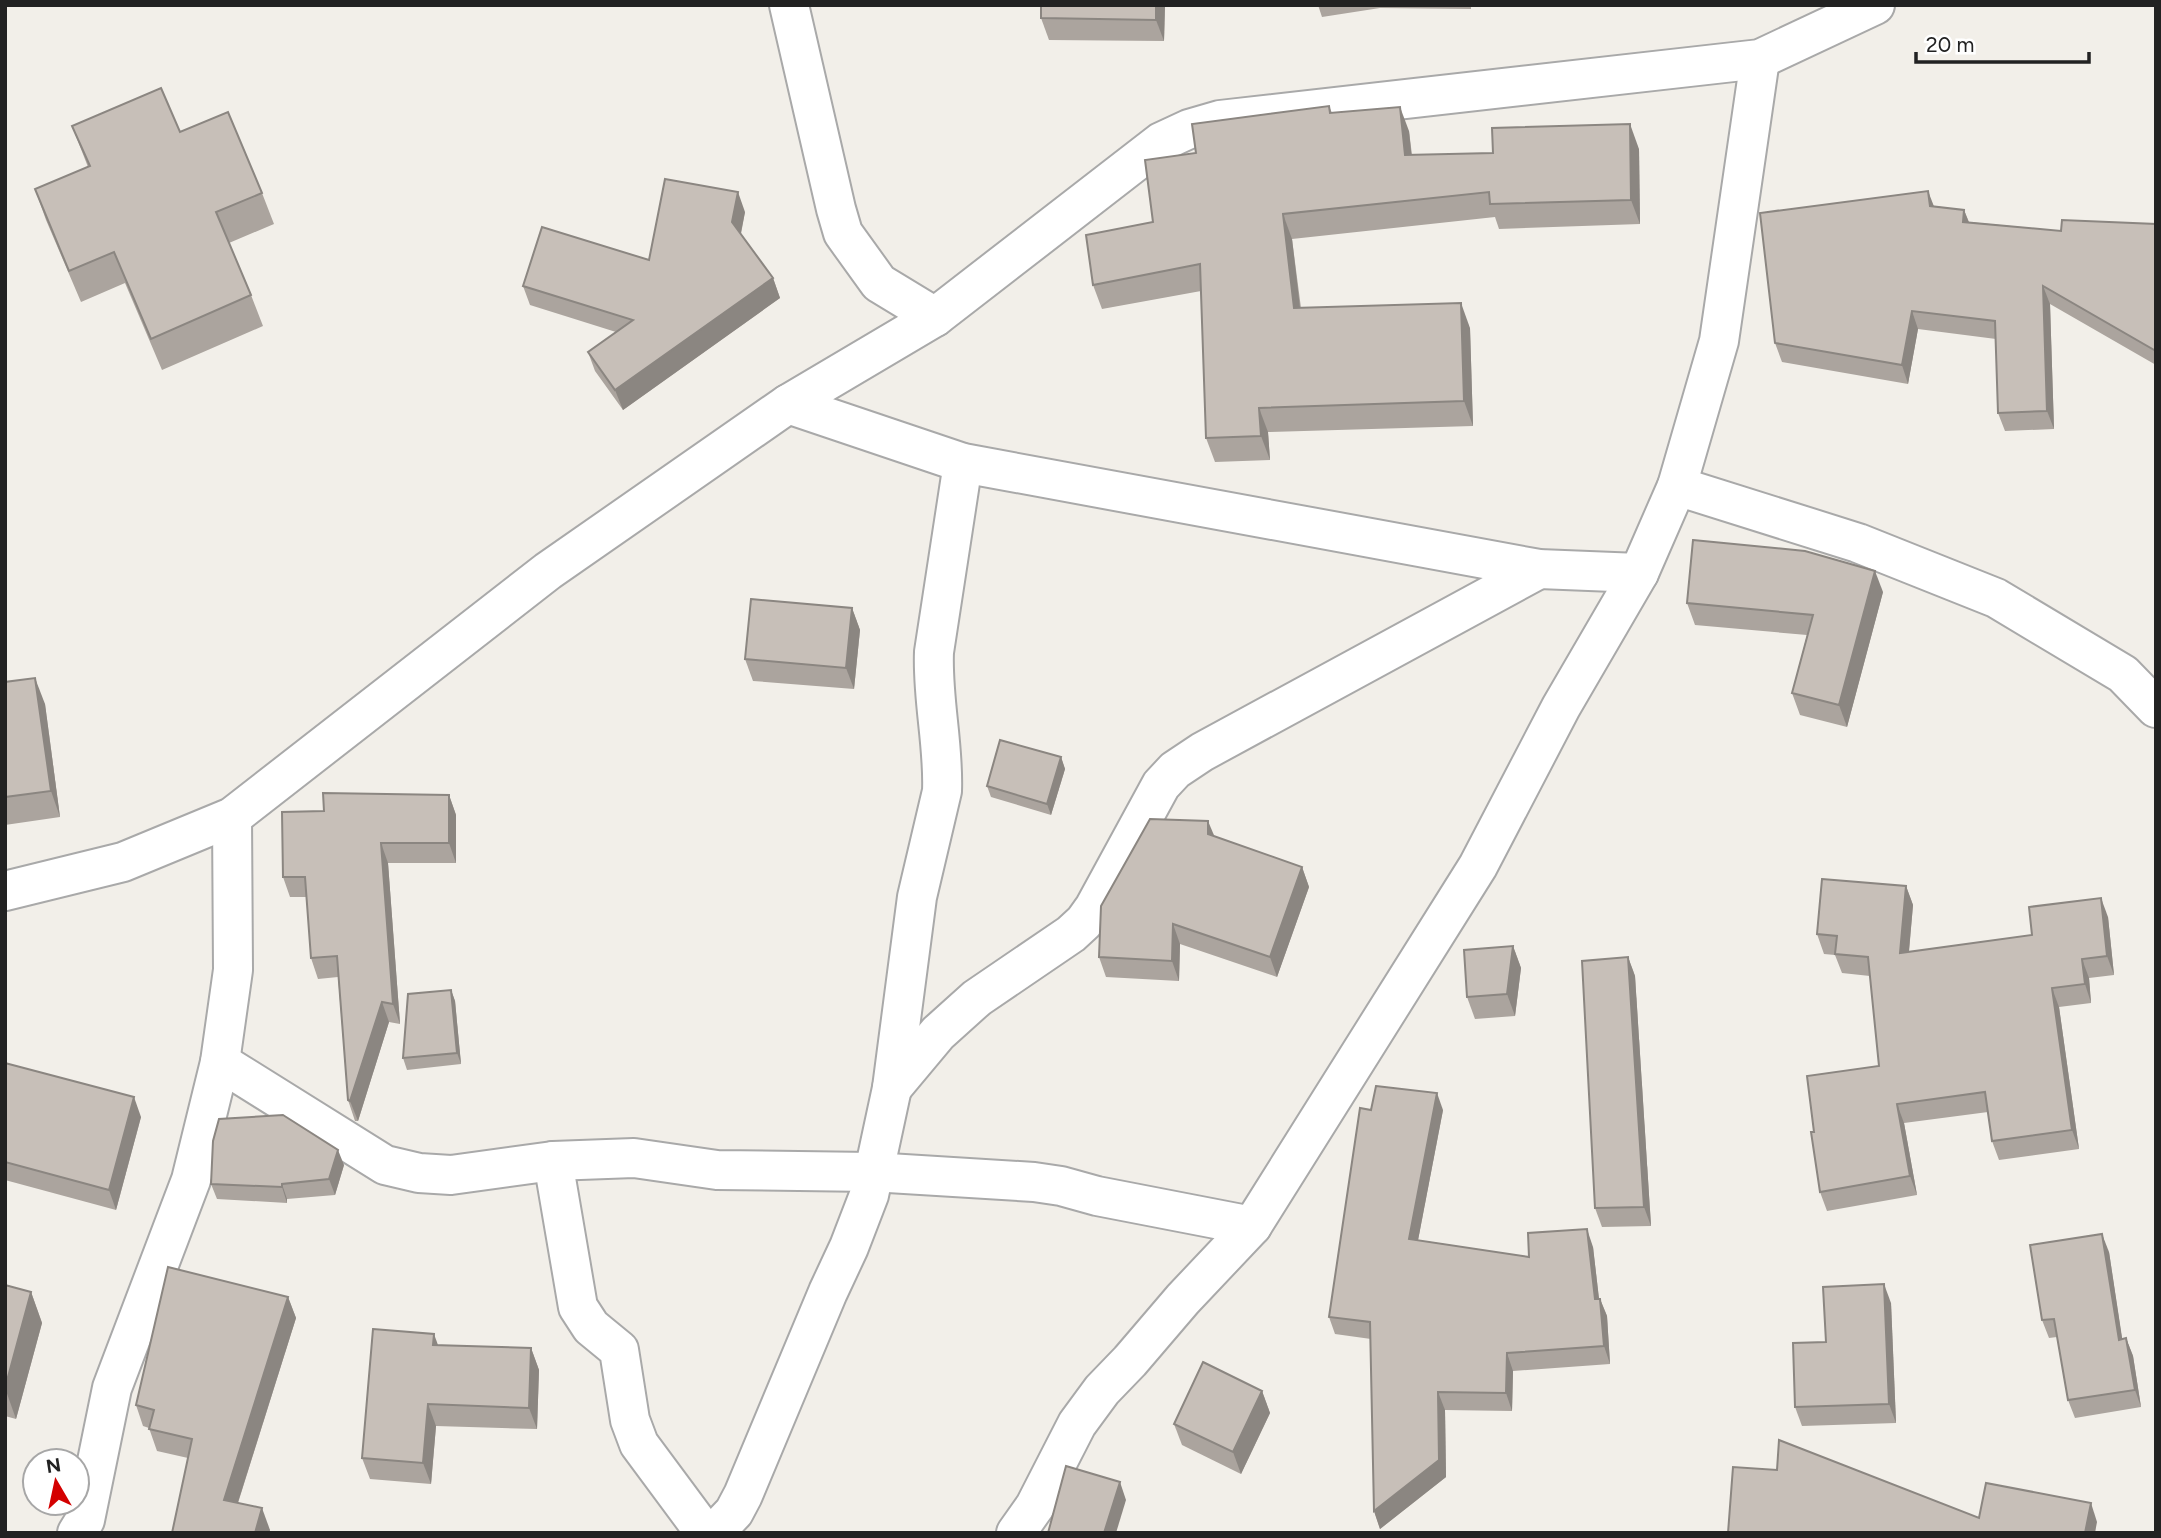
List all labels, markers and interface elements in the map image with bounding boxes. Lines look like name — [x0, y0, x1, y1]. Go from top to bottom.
scale bar — [1916, 21, 2089, 65]
text: 20 m — [1926, 32, 1974, 57]
north arrow — [21, 1447, 91, 1517]
text: N — [44, 1453, 62, 1478]

